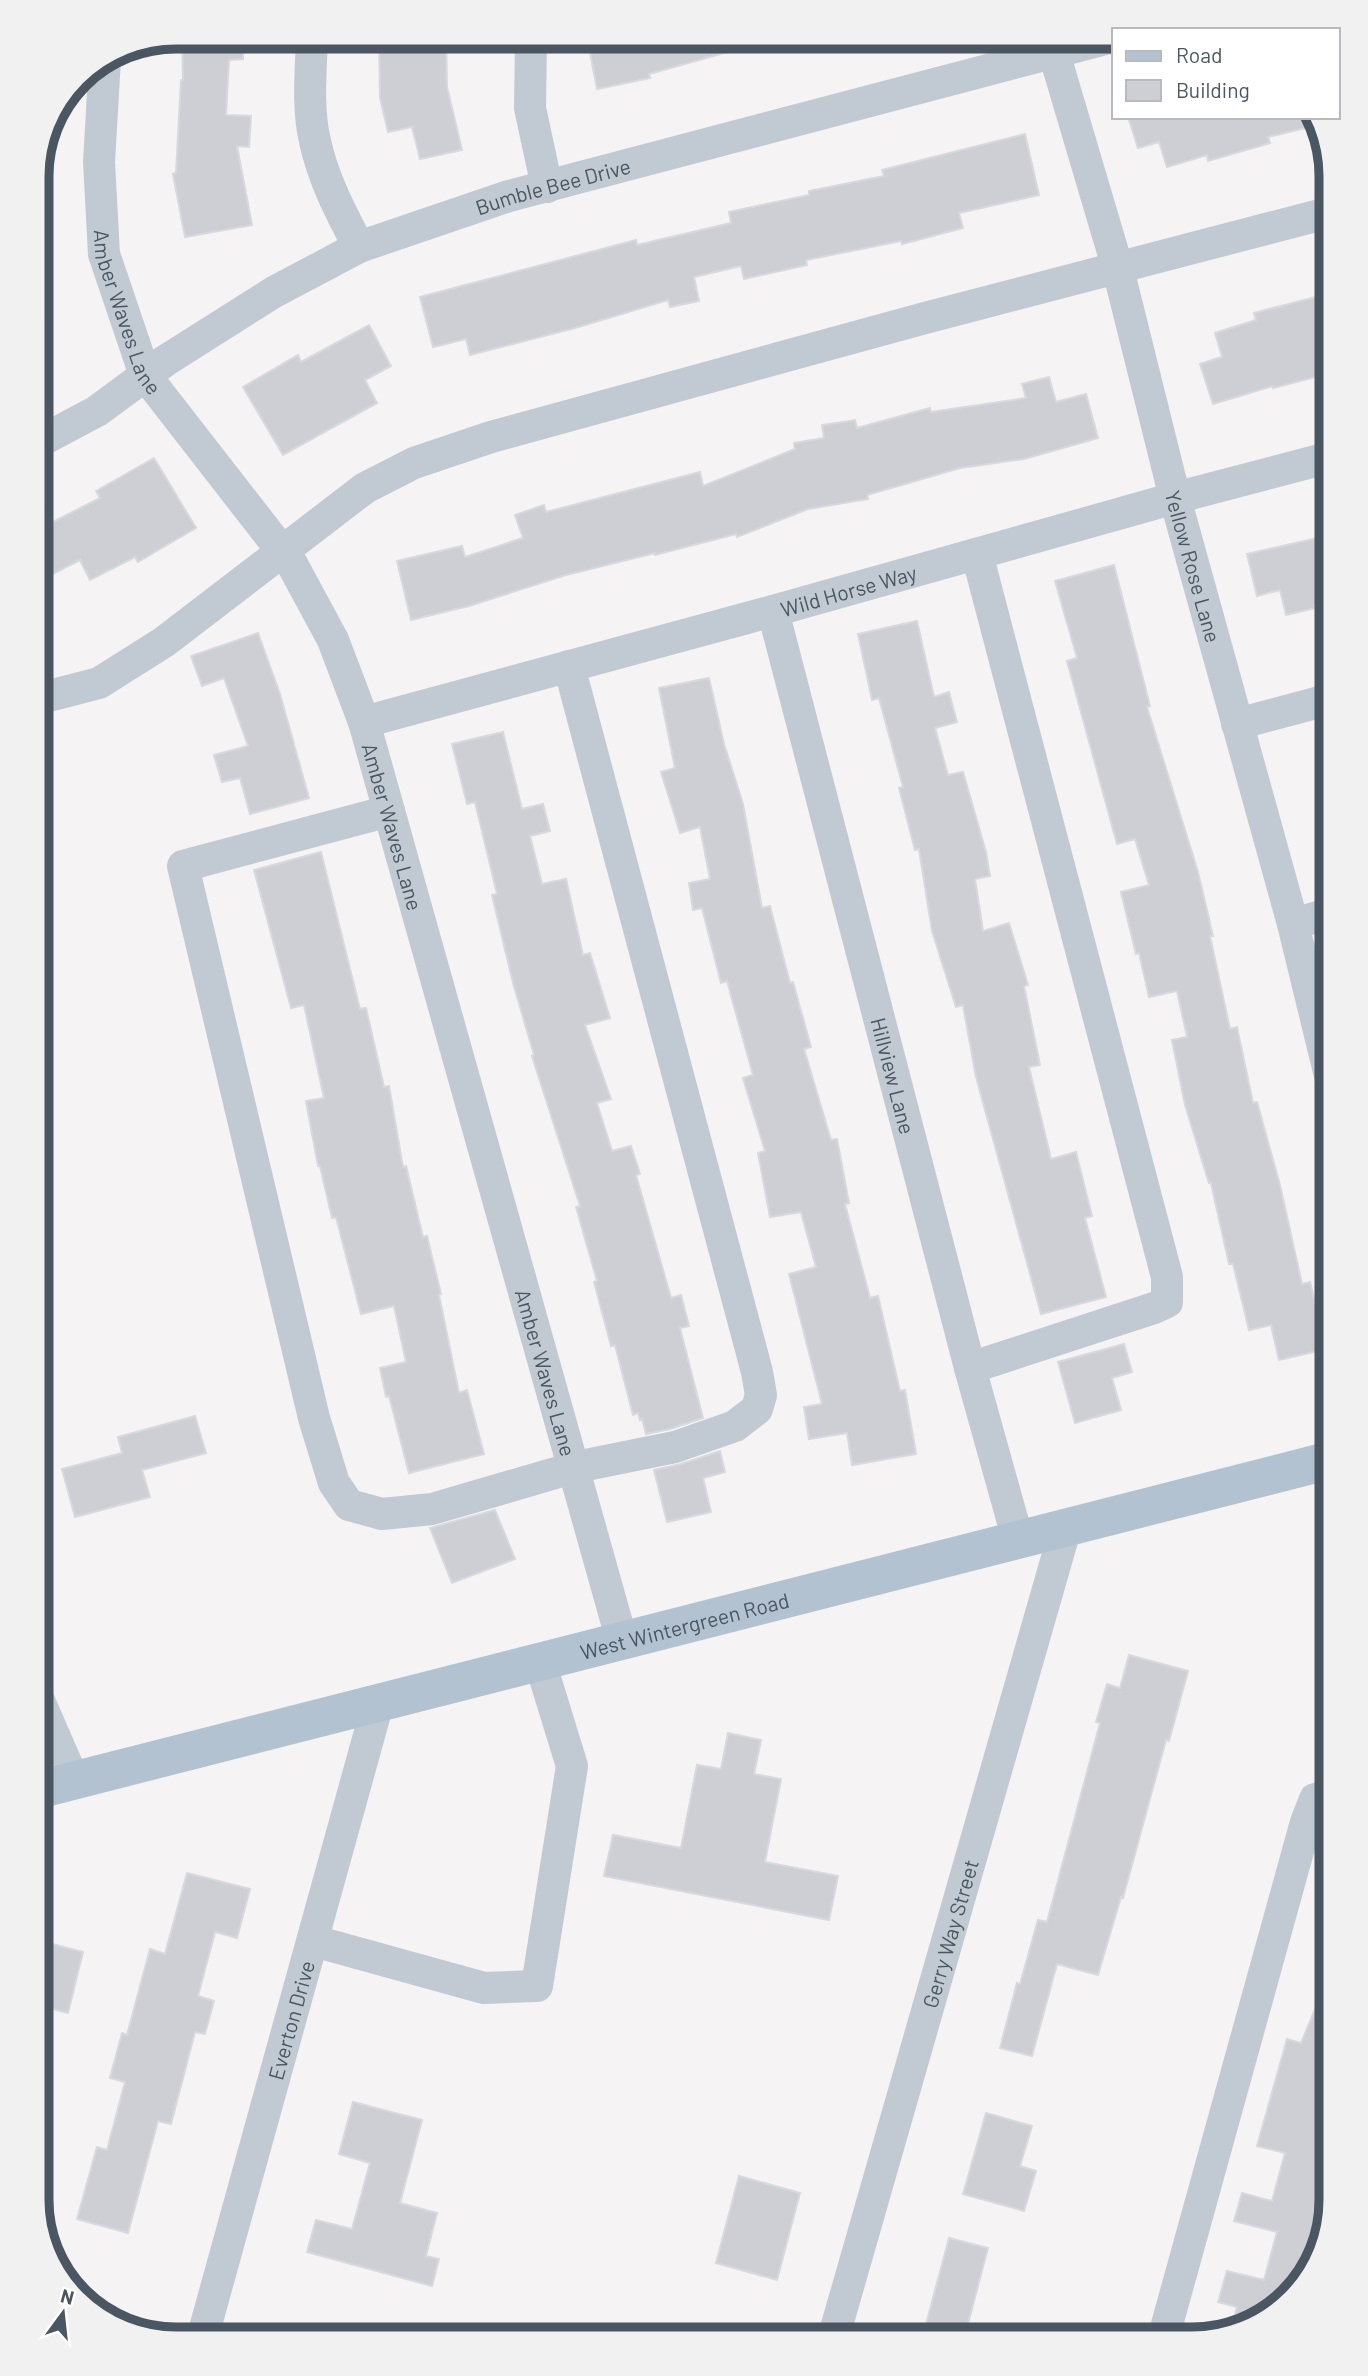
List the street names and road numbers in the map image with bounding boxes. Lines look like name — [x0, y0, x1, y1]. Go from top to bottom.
street label: Bumble Bee Drive — [472, 152, 633, 219]
street label: Amber Waves Lane — [90, 229, 167, 399]
street label: Yellow Rose Lane — [1161, 488, 1227, 645]
street label: Wild Horse Way — [777, 559, 920, 621]
street label: Amber Waves Lane — [358, 740, 429, 913]
street label: Hillview Lane — [867, 1015, 921, 1136]
street label: Amber Waves Lane — [511, 1286, 582, 1459]
street label: West Wintergreen Road — [577, 1586, 791, 1664]
street label: Gerry Way Street — [916, 1856, 982, 2010]
street label: Everton Drive — [262, 1958, 319, 2082]

